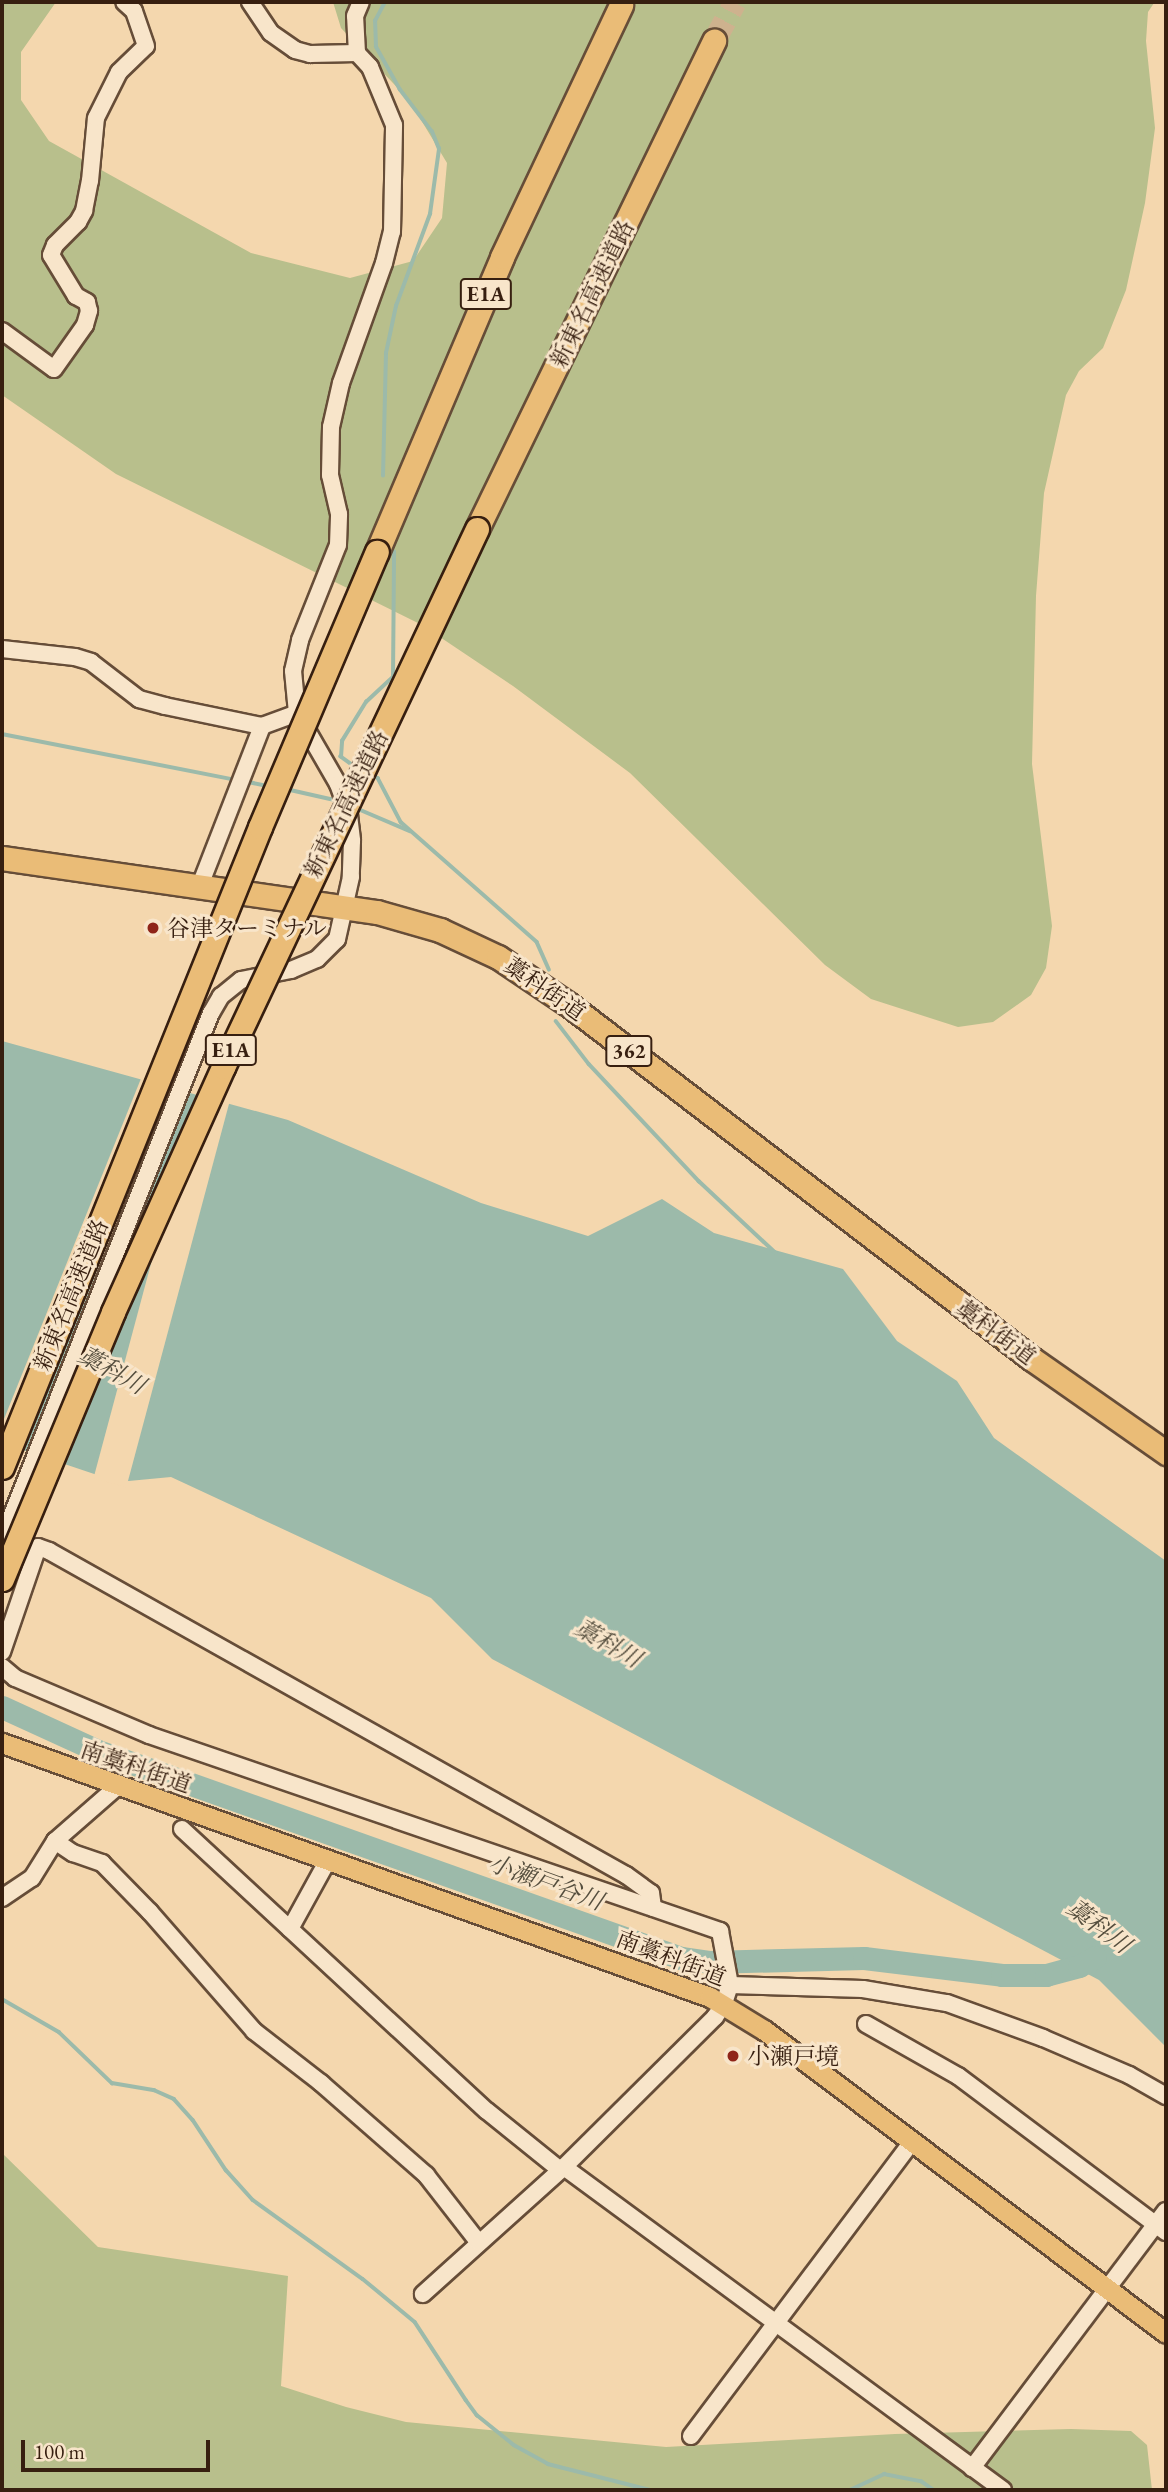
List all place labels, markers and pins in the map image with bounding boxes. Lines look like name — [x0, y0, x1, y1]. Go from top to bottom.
place label: 谷津ターミナル — [167, 914, 328, 942]
marker: 谷津ターミナル — [145, 920, 161, 936]
place label: 小瀬戸境 — [747, 2042, 839, 2070]
marker: 小瀬戸境 — [725, 2048, 741, 2064]

